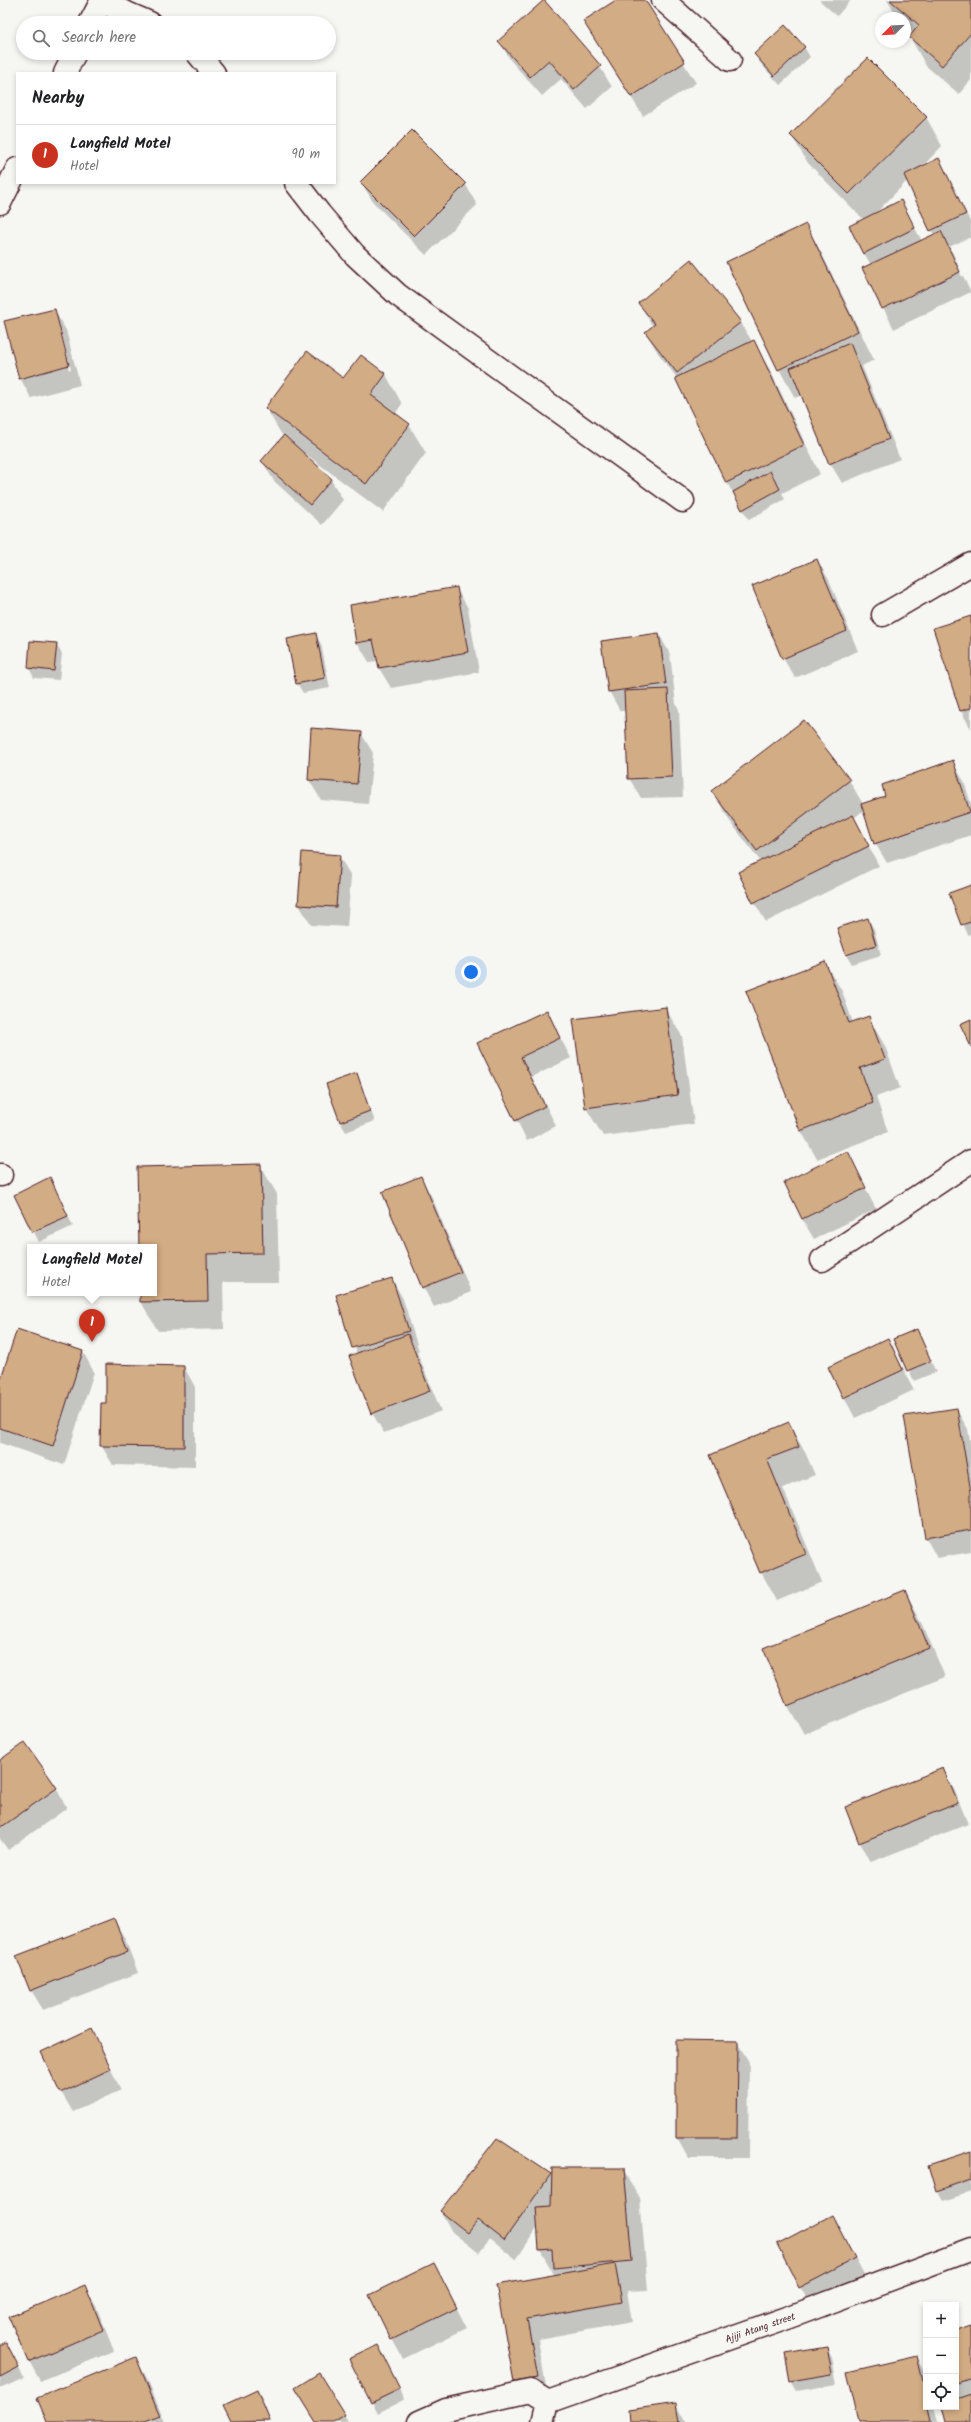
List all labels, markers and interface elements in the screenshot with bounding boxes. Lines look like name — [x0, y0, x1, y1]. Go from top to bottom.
north arrow — [875, 12, 911, 48]
search box — [16, 16, 336, 60]
text: Search here — [62, 26, 136, 50]
icon: search — [30, 27, 52, 49]
text: Nearby — [32, 85, 84, 112]
text: Langfield Motel — [70, 132, 171, 156]
text: 1 — [43, 144, 47, 165]
text: 90 m — [292, 144, 320, 165]
text: Hotel — [70, 156, 99, 177]
your location — [461, 962, 481, 982]
popup — [27, 1244, 157, 1296]
text: Langfield Motel — [42, 1248, 142, 1272]
text: Hotel — [42, 1272, 70, 1293]
pin: 1 — [79, 1309, 105, 1342]
map controls — [923, 2302, 959, 2410]
button: + — [923, 2302, 959, 2338]
street label: Ajiji Atang street — [723, 2308, 798, 2347]
button: − — [923, 2338, 959, 2374]
button: locate — [923, 2374, 959, 2410]

